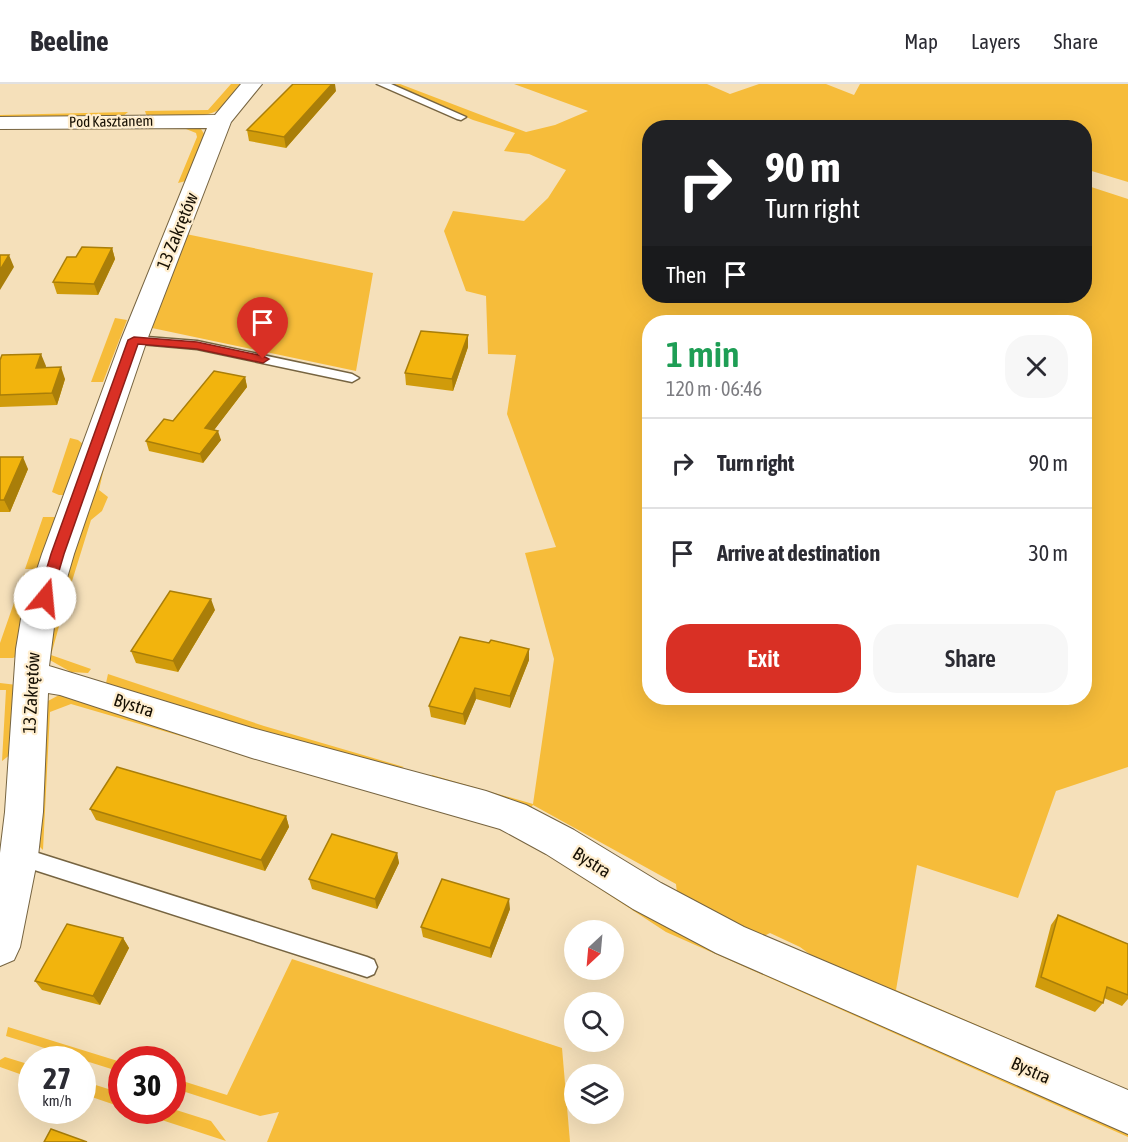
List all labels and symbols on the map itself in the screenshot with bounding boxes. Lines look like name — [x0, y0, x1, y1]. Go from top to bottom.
street label: Pod Kasztanem — [69, 112, 153, 130]
street label: 13 Zakrętów — [152, 189, 202, 273]
pin — [237, 297, 288, 359]
position arrow — [13, 566, 77, 630]
street label: 13 Zakrętów — [18, 652, 44, 734]
street label: Bystra — [111, 689, 157, 721]
street label: Bystra — [569, 842, 615, 882]
north arrow — [564, 920, 624, 980]
speed limit sign: 30 — [108, 1046, 186, 1124]
street label: Bystra — [1008, 1052, 1054, 1088]

